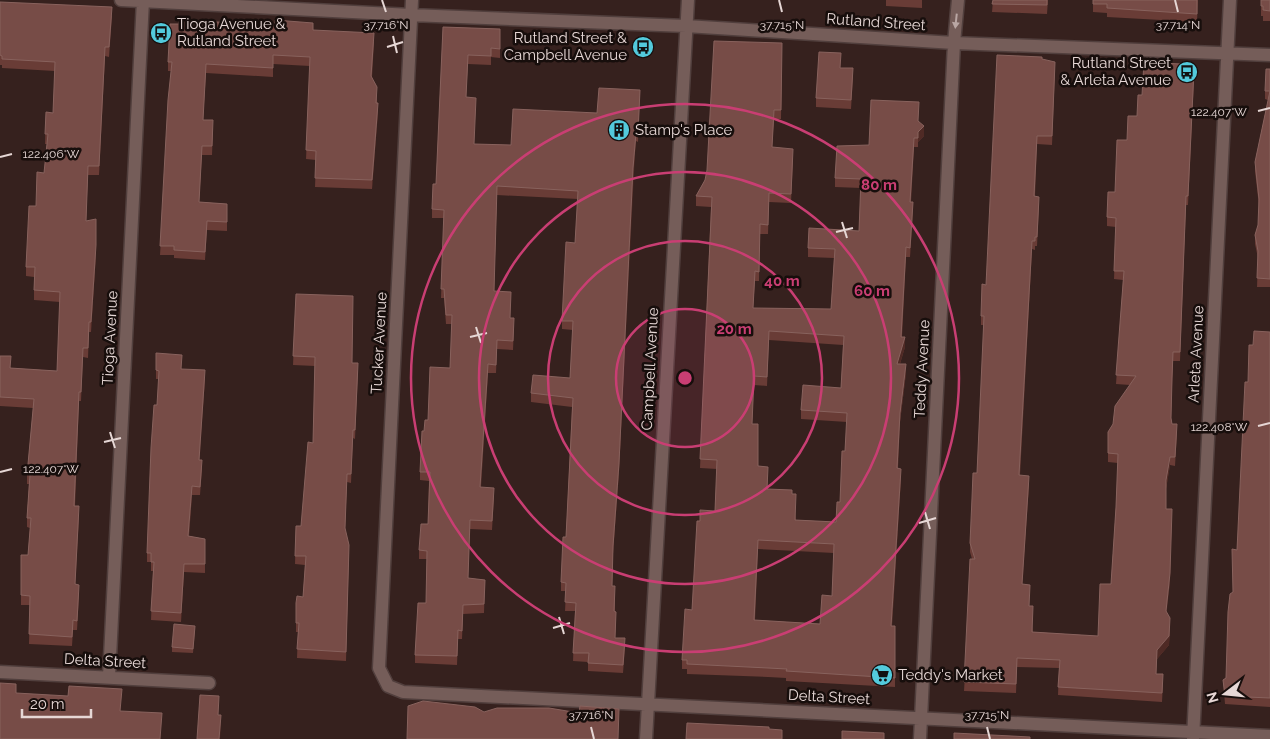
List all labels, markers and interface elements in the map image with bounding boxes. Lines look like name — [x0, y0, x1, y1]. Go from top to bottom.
street label: Rutland Street — [826, 10, 926, 34]
one-way arrow — [952, 14, 960, 30]
place label: Tioga Avenue & Rutland Street — [177, 15, 286, 50]
text: 37.716°N — [363, 18, 409, 32]
text: 37.715°N — [760, 18, 804, 32]
text: 37.714°N — [1156, 18, 1200, 32]
bus stop icon: Tioga Avenue & Rutland Street — [149, 21, 173, 45]
place label: Rutland Street & Campbell Avenue — [504, 29, 627, 64]
bus stop icon: Rutland Street & Campbell Avenue — [631, 35, 655, 59]
place label: Rutland Street & Arleta Avenue — [1060, 54, 1171, 89]
bus stop icon: Rutland Street & Arleta Avenue — [1175, 60, 1199, 84]
text: 122.407°W — [1191, 105, 1247, 119]
building icon: Stamp's Place — [607, 118, 631, 142]
place label: Stamp's Place — [635, 121, 733, 139]
text: 122.406°W — [23, 147, 80, 161]
text: 80 m — [861, 176, 897, 194]
text: 40 m — [764, 272, 800, 290]
text: 60 m — [854, 282, 890, 300]
street label: Tioga Avenue — [99, 290, 121, 386]
street label: Tucker Avenue — [367, 291, 391, 395]
street label: Arleta Avenue — [1184, 305, 1208, 403]
street label: Campbell Avenue — [638, 307, 662, 431]
street label: Teddy Avenue — [910, 319, 934, 419]
text: 20 m — [716, 320, 752, 338]
centre of rings — [676, 369, 694, 387]
text: 122.408°W — [1191, 420, 1248, 434]
text: 122.407°W — [23, 462, 79, 476]
street label: Delta Street — [63, 650, 147, 672]
supermarket icon: Teddy's Market — [870, 663, 894, 687]
place label: Teddy's Market — [898, 666, 1003, 684]
north arrow — [1200, 669, 1250, 719]
scale bar — [22, 686, 91, 718]
street label: Delta Street — [787, 686, 871, 708]
text: N — [1203, 690, 1222, 705]
text: 20 m — [30, 695, 65, 713]
text: 37.716°N — [568, 708, 614, 722]
text: 37.715°N — [965, 708, 1009, 722]

